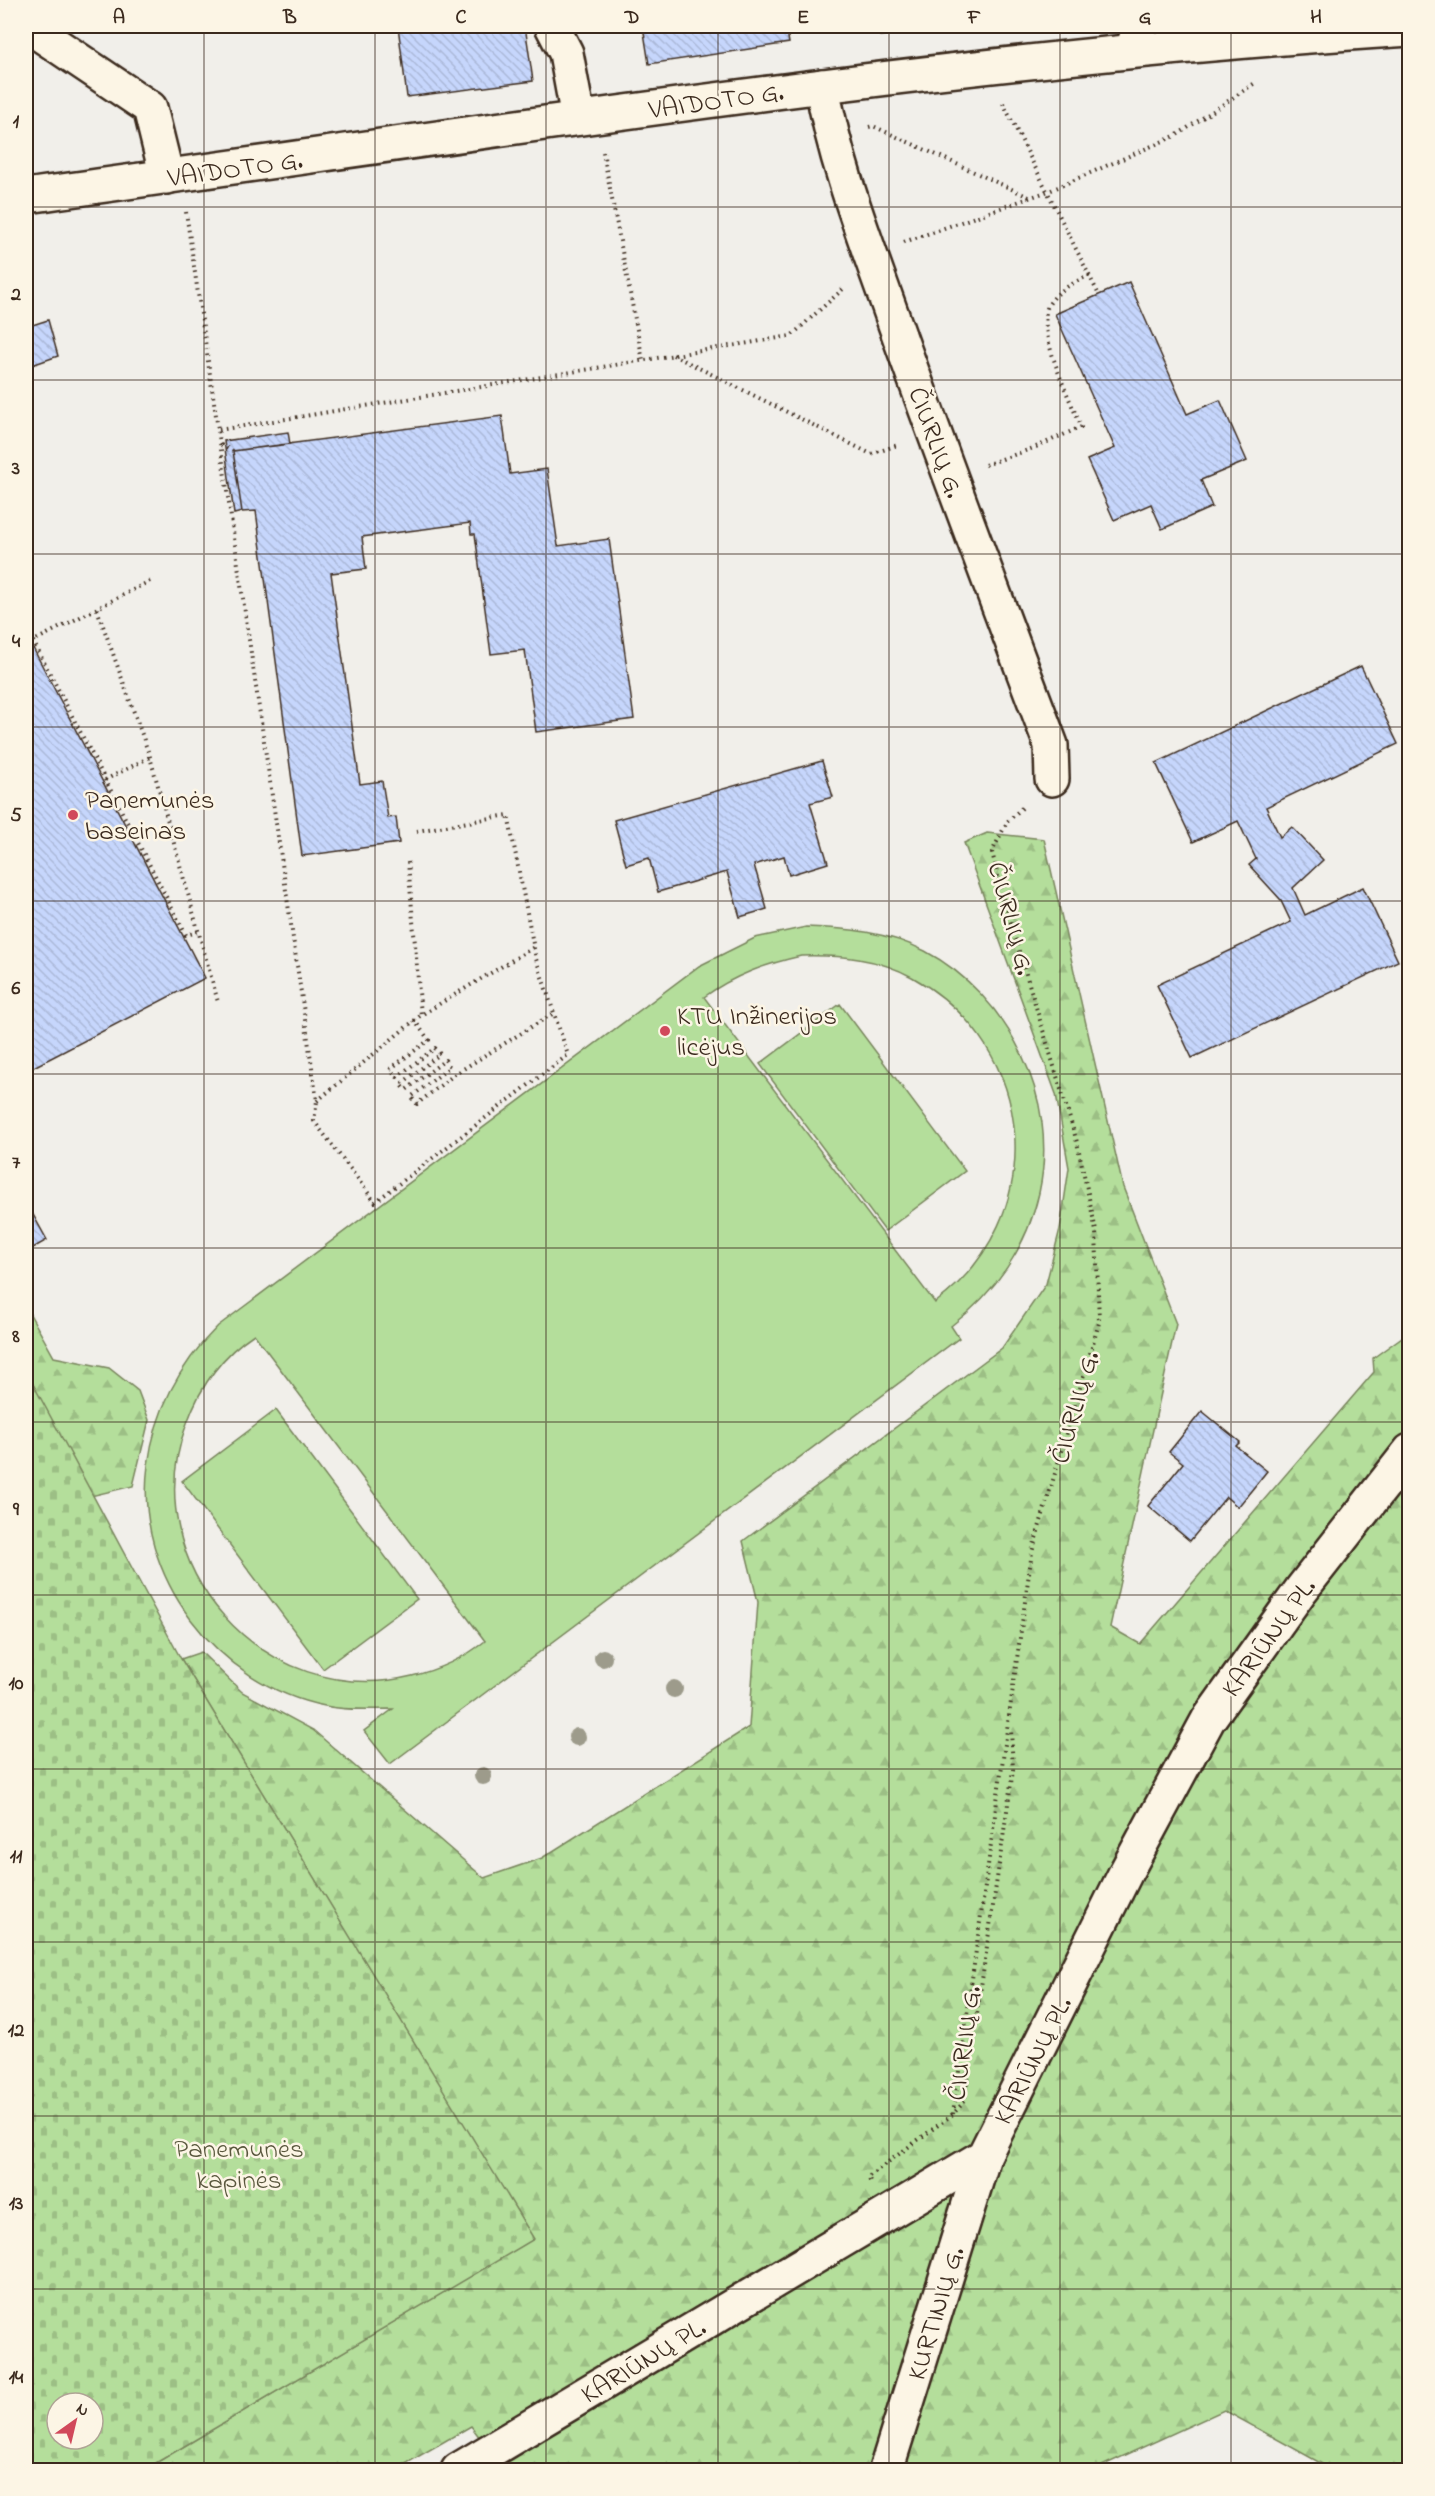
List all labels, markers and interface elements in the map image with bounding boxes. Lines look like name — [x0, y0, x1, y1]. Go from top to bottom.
text: A — [113, 4, 125, 33]
text: B — [282, 4, 297, 33]
text: C — [456, 4, 467, 33]
text: D — [624, 4, 639, 33]
text: E — [797, 4, 809, 33]
text: F — [967, 4, 981, 33]
text: G — [1139, 4, 1152, 33]
text: H — [1310, 4, 1322, 33]
street label: VAIDOTO G. — [645, 74, 786, 131]
text: 1 — [13, 108, 20, 137]
street label: VAIDOTO G. — [164, 142, 305, 199]
text: 2 — [10, 281, 21, 310]
street label: ČIURLIŲ G. — [897, 382, 973, 504]
text: 3 — [11, 455, 20, 484]
text: 4 — [12, 628, 21, 657]
place label: Panemunės baseinas — [85, 782, 214, 852]
text: 5 — [10, 802, 22, 831]
marker: Panemunės baseinas — [66, 808, 80, 822]
street label: ČIURLIŲ G. — [976, 858, 1043, 980]
text: 6 — [12, 975, 21, 1004]
place label: KTU Inžinerijos licėjus — [677, 998, 837, 1068]
marker: KTU Inžinerijos licėjus — [658, 1024, 672, 1038]
text: 7 — [12, 1149, 21, 1178]
text: 8 — [11, 1323, 20, 1352]
street label: ČIURLIŲ G. — [1042, 1347, 1111, 1469]
text: 9 — [12, 1496, 20, 1525]
street label: KARIŪNŲ PL. — [1213, 1571, 1327, 1706]
text: 10 — [9, 1670, 24, 1699]
text: 11 — [10, 1843, 23, 1872]
street label: ČIURLIŲ G. — [938, 1983, 993, 2103]
street label: KARIŪNŲ PL. — [985, 1990, 1083, 2132]
text: 12 — [8, 2017, 24, 2046]
park label: Panemunės kapinės — [174, 2131, 304, 2201]
text: 13 — [9, 2190, 23, 2219]
street label: KURTINIŲ G. — [899, 2242, 976, 2385]
street label: KARIŪNŲ PL. — [574, 2309, 714, 2415]
text: 14 — [9, 2364, 24, 2393]
north arrow — [45, 2391, 105, 2451]
text: N — [71, 2397, 94, 2423]

